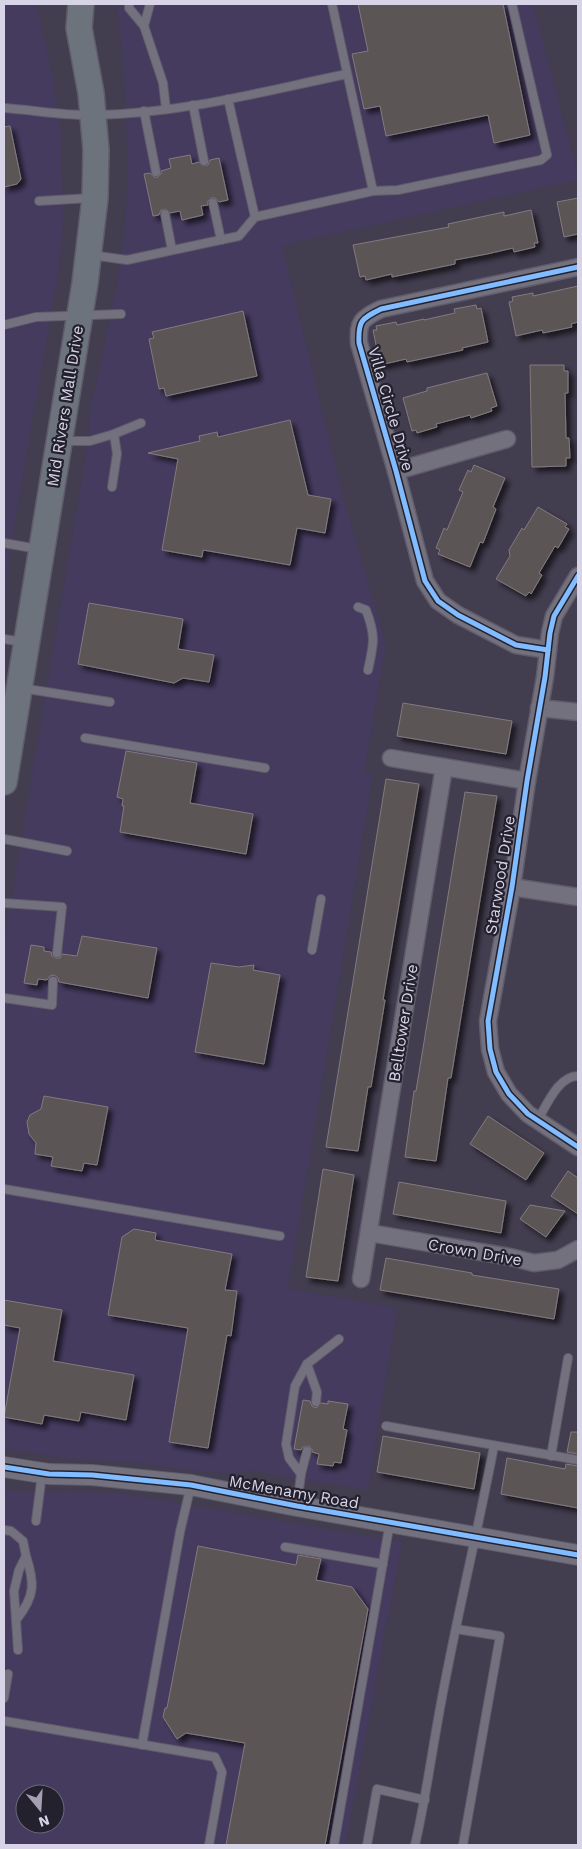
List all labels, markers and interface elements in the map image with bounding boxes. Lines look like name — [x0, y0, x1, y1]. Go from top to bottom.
street label: Mid Rivers Mall Drive — [43, 324, 87, 488]
street label: Villa Circle Drive — [364, 345, 418, 473]
street label: Starwood Drive — [481, 814, 519, 936]
street label: Belltower Drive — [384, 963, 422, 1083]
street label: Crown Drive — [427, 1234, 523, 1270]
street label: McMenamy Road — [228, 1471, 360, 1513]
north arrow — [15, 1784, 65, 1834]
text: N — [37, 1812, 51, 1831]

